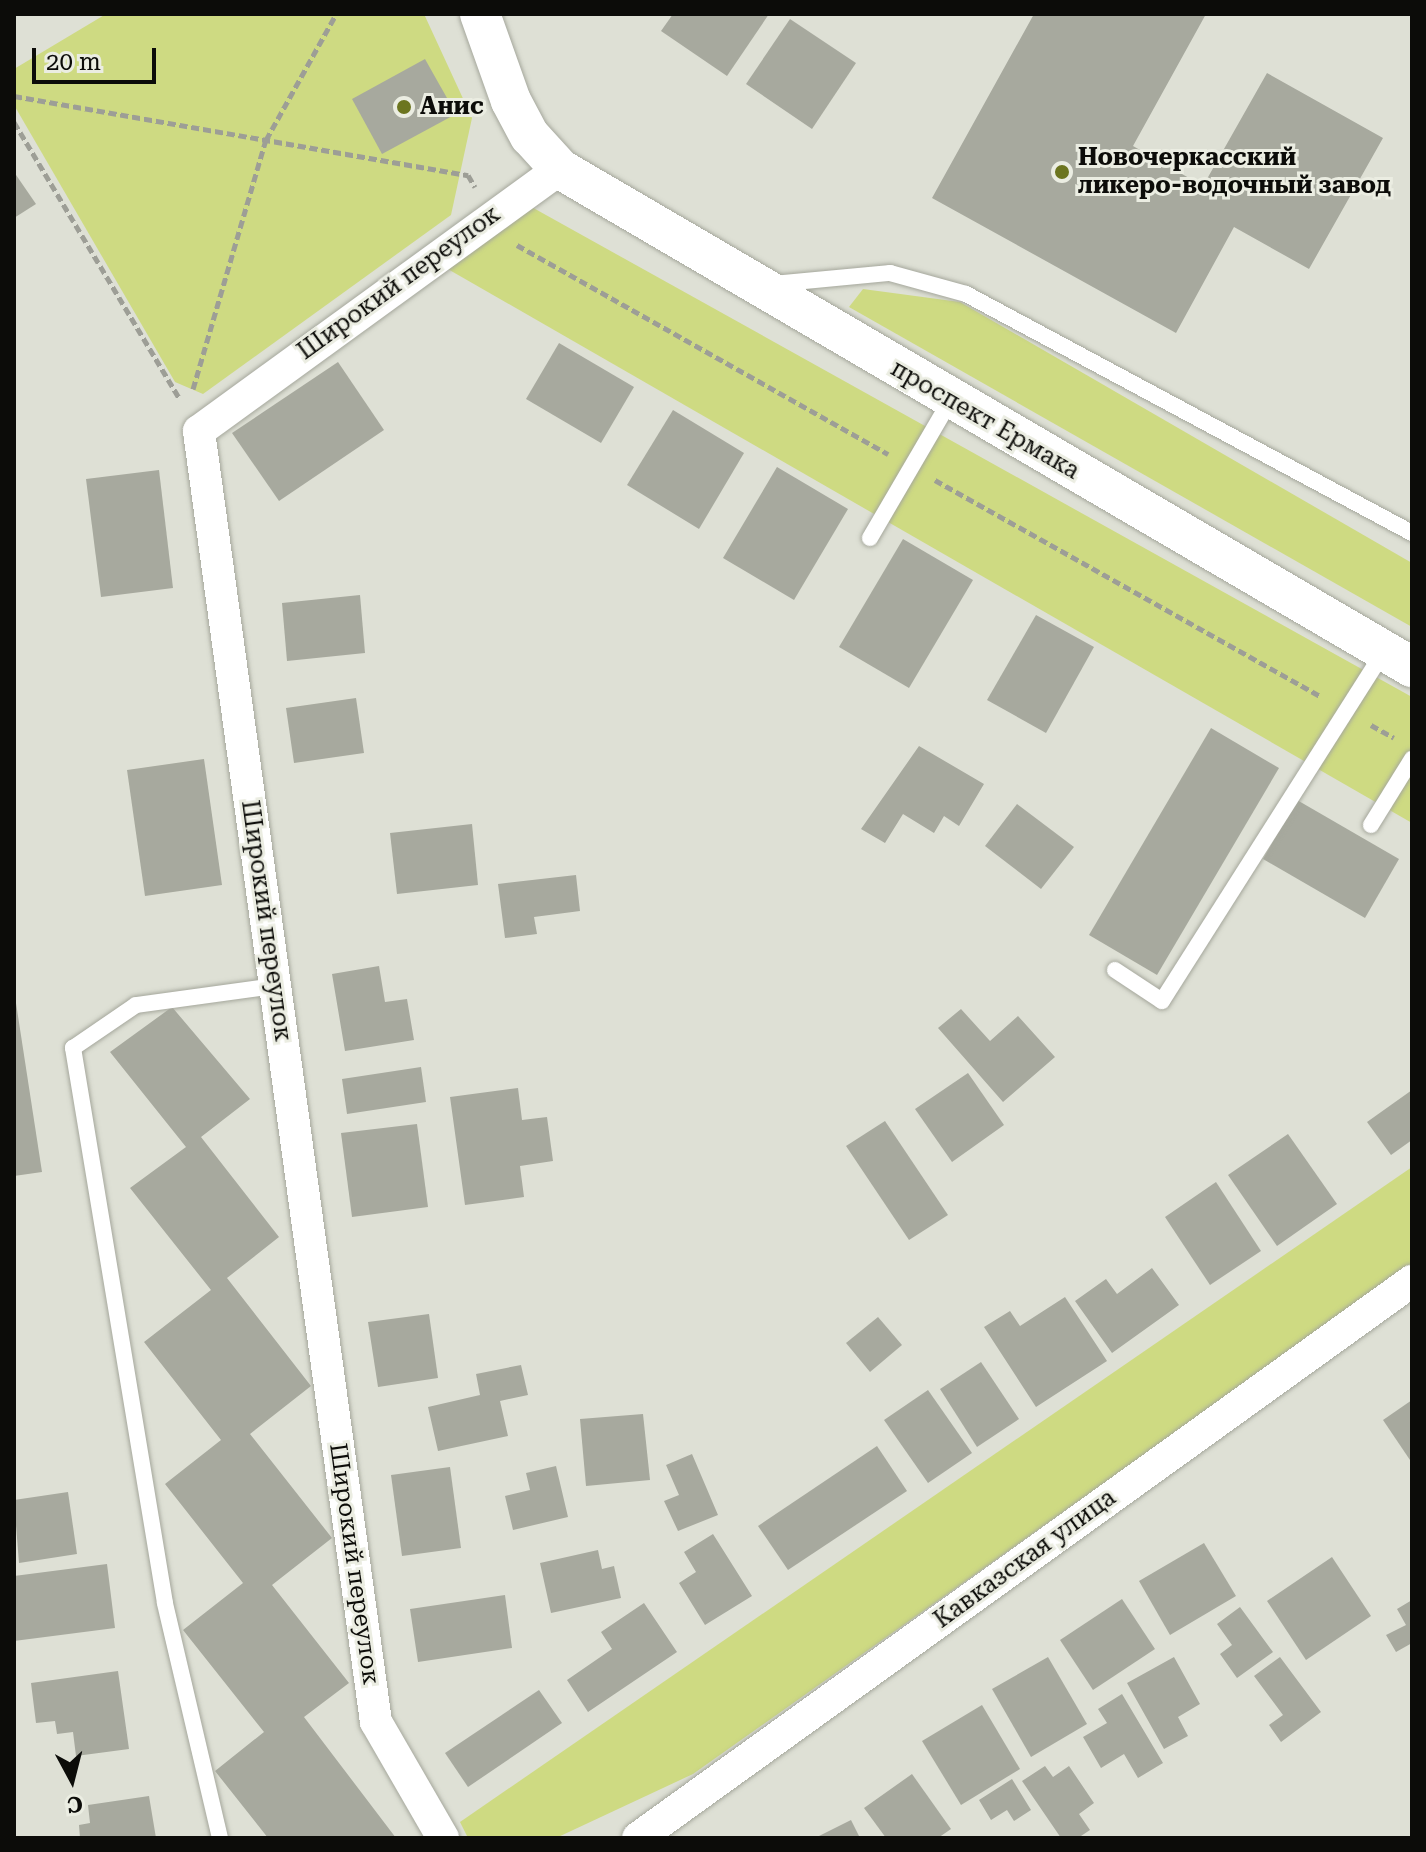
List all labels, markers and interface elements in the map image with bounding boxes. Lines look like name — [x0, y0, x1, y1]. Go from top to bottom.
scale bar — [36, 32, 160, 82]
text: 20 m — [46, 48, 101, 76]
place label: Анис — [420, 93, 484, 121]
marker: Анис — [395, 98, 413, 116]
place label: Новочеркасский ликеро-водочный завод — [1078, 144, 1391, 200]
marker: Новочеркасский ликеро-водочный завод — [1053, 163, 1071, 181]
street label: Широкий переулок — [292, 200, 506, 366]
street label: проспект Ермака — [886, 354, 1084, 486]
street label: Широкий переулок — [235, 799, 297, 1043]
street label: Широкий переулок — [323, 1442, 385, 1686]
street label: Кавказская улица — [929, 1483, 1121, 1635]
north arrow — [32, 1740, 112, 1820]
text: С — [66, 1791, 84, 1818]

